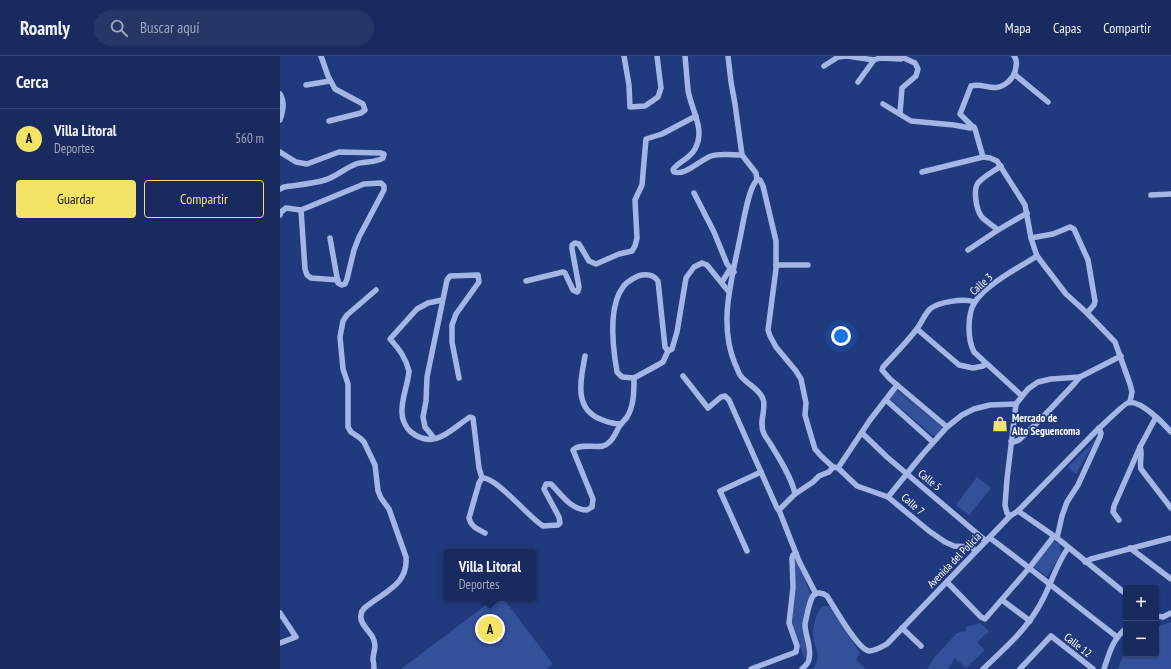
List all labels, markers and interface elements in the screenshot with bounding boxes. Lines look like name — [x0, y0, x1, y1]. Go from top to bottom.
search box — [94, 10, 374, 46]
text: Roamly — [20, 16, 70, 40]
icon: search — [108, 17, 130, 39]
text: Buscar aquí — [140, 18, 199, 37]
text: Mapa — [1005, 19, 1031, 37]
text: Capas — [1053, 19, 1081, 37]
text: Compartir — [1103, 19, 1151, 37]
text: Cerca — [16, 71, 49, 93]
text: Villa Litoral — [54, 121, 117, 140]
text: A — [26, 130, 32, 147]
text: 560 m — [235, 130, 264, 147]
text: Deportes — [54, 140, 95, 157]
button: Guardar — [16, 180, 136, 218]
button: Compartir — [144, 180, 264, 218]
street label: Calle 3 — [967, 270, 995, 298]
your location — [831, 326, 851, 346]
place label: Mercado de Alto Seguencoma — [1011, 411, 1080, 438]
shop icon: Mercado de Alto Seguencoma — [991, 415, 1009, 433]
street label: Calle 5 — [915, 466, 945, 494]
street label: Calle 7 — [899, 490, 928, 518]
street label: Avenida del Policía — [924, 529, 984, 591]
popup — [444, 549, 536, 601]
text: Villa Litoral — [459, 557, 521, 576]
text: Deportes — [459, 576, 499, 593]
map controls — [1123, 585, 1159, 657]
button: + — [1123, 585, 1159, 621]
pin: A — [477, 614, 503, 644]
button: − — [1123, 621, 1159, 657]
street label: Calle 12 — [1061, 630, 1095, 660]

